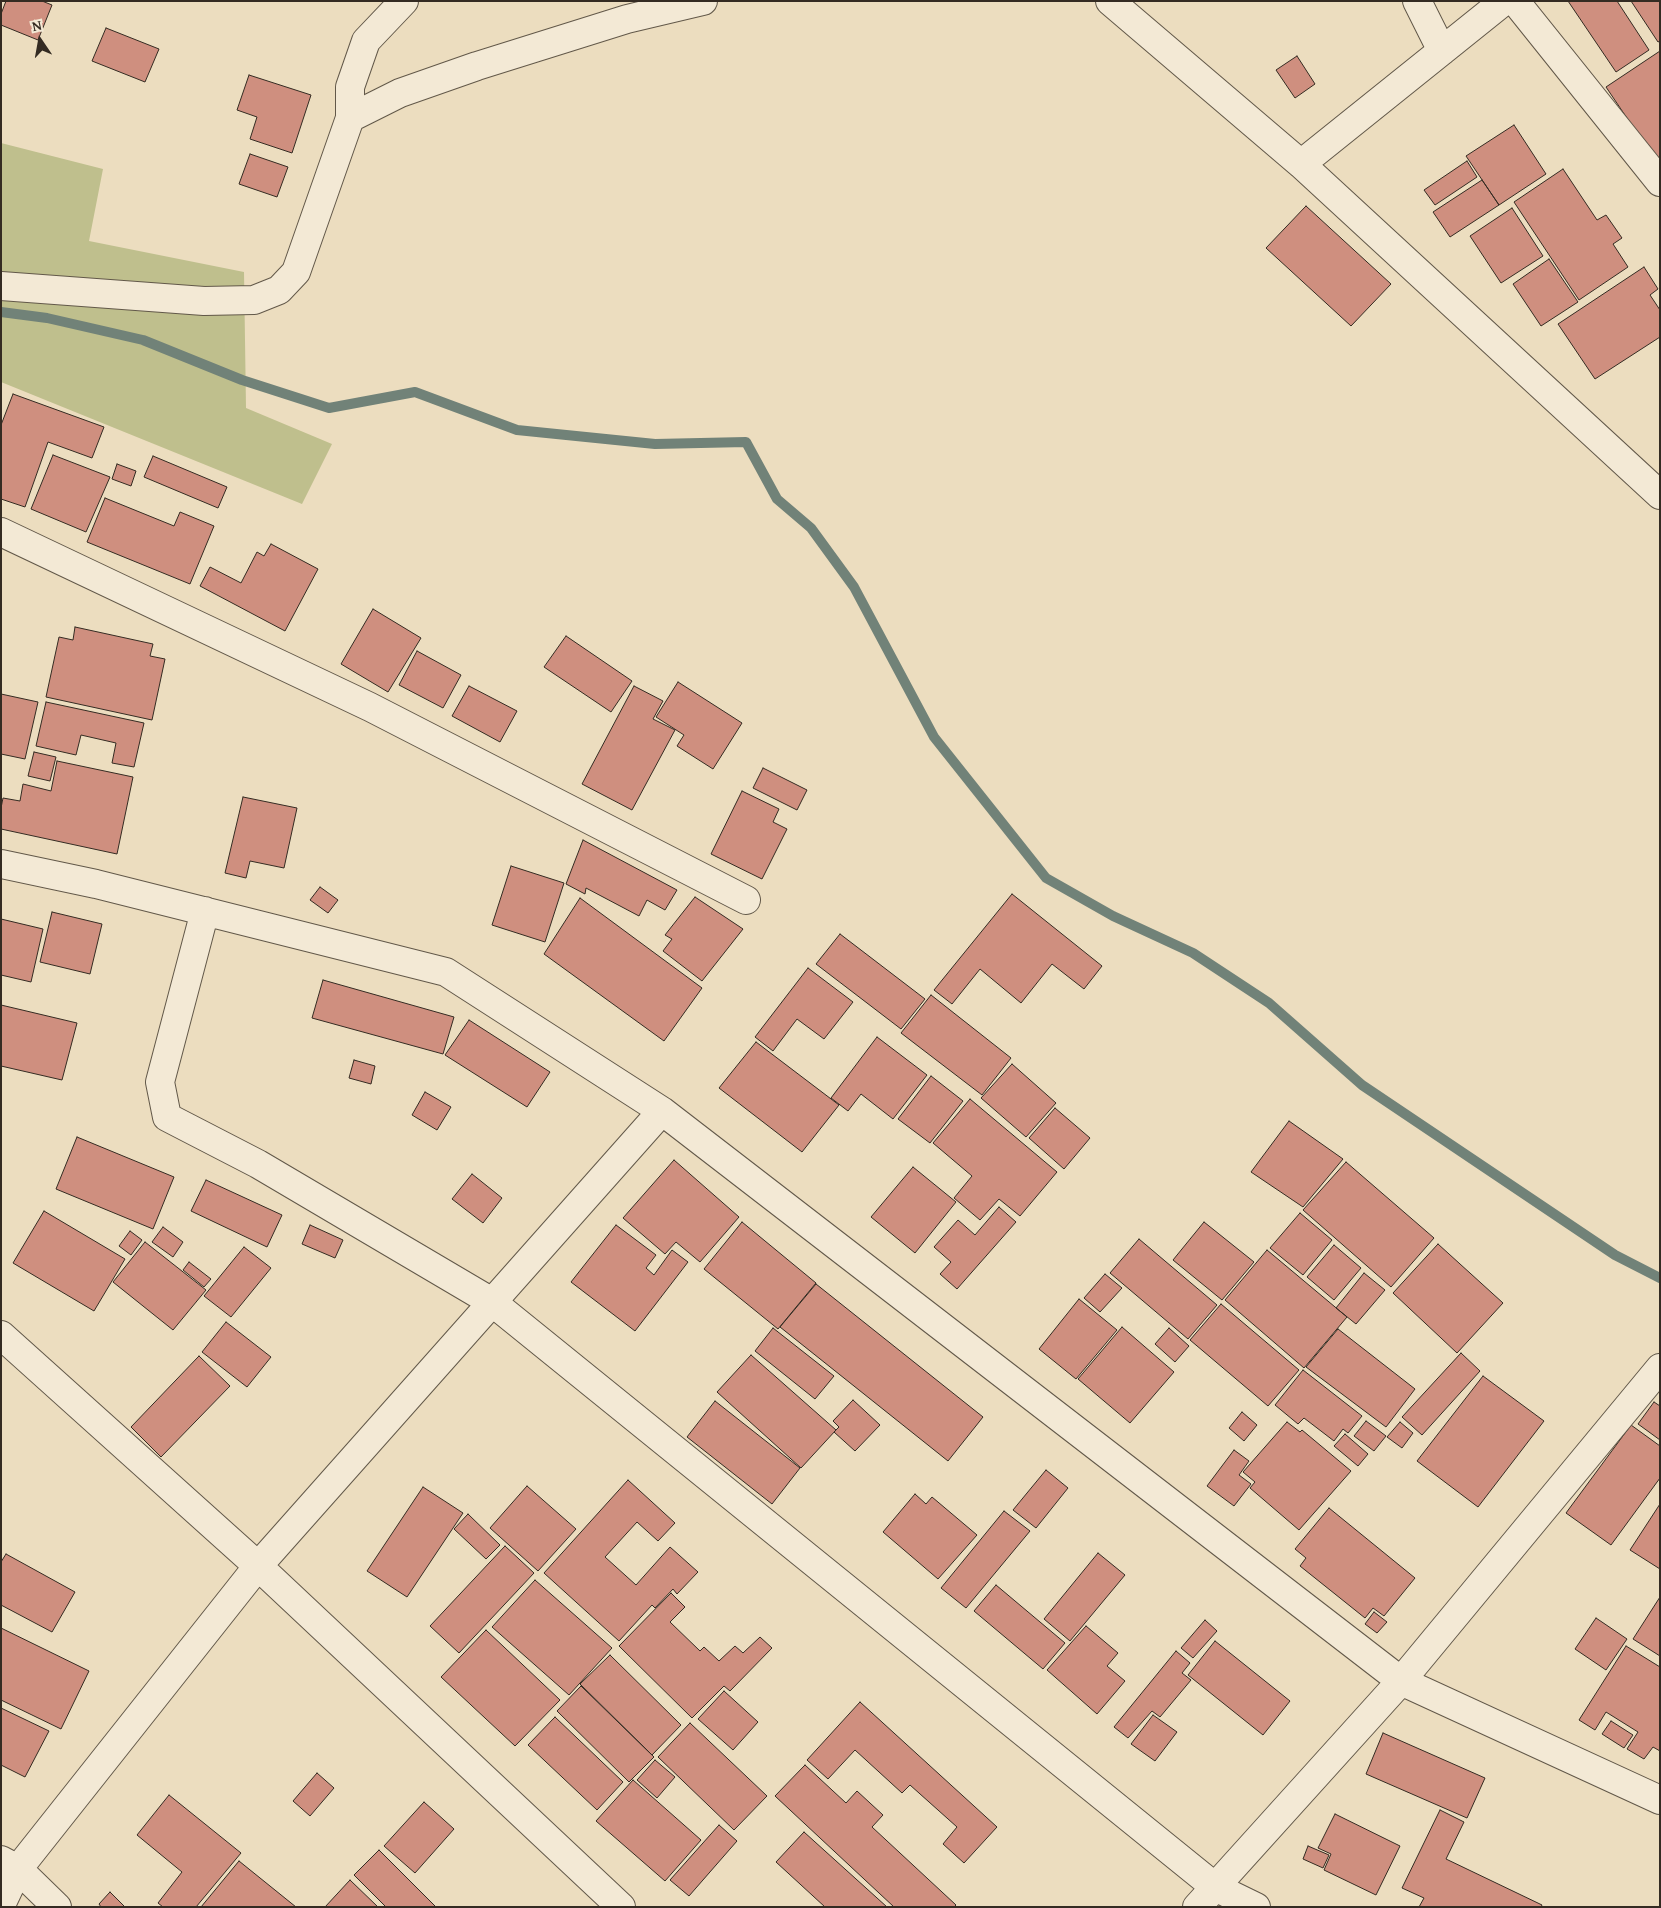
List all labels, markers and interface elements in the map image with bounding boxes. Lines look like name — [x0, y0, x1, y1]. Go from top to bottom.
north arrow — [15, 15, 65, 65]
text: N — [30, 15, 44, 36]

